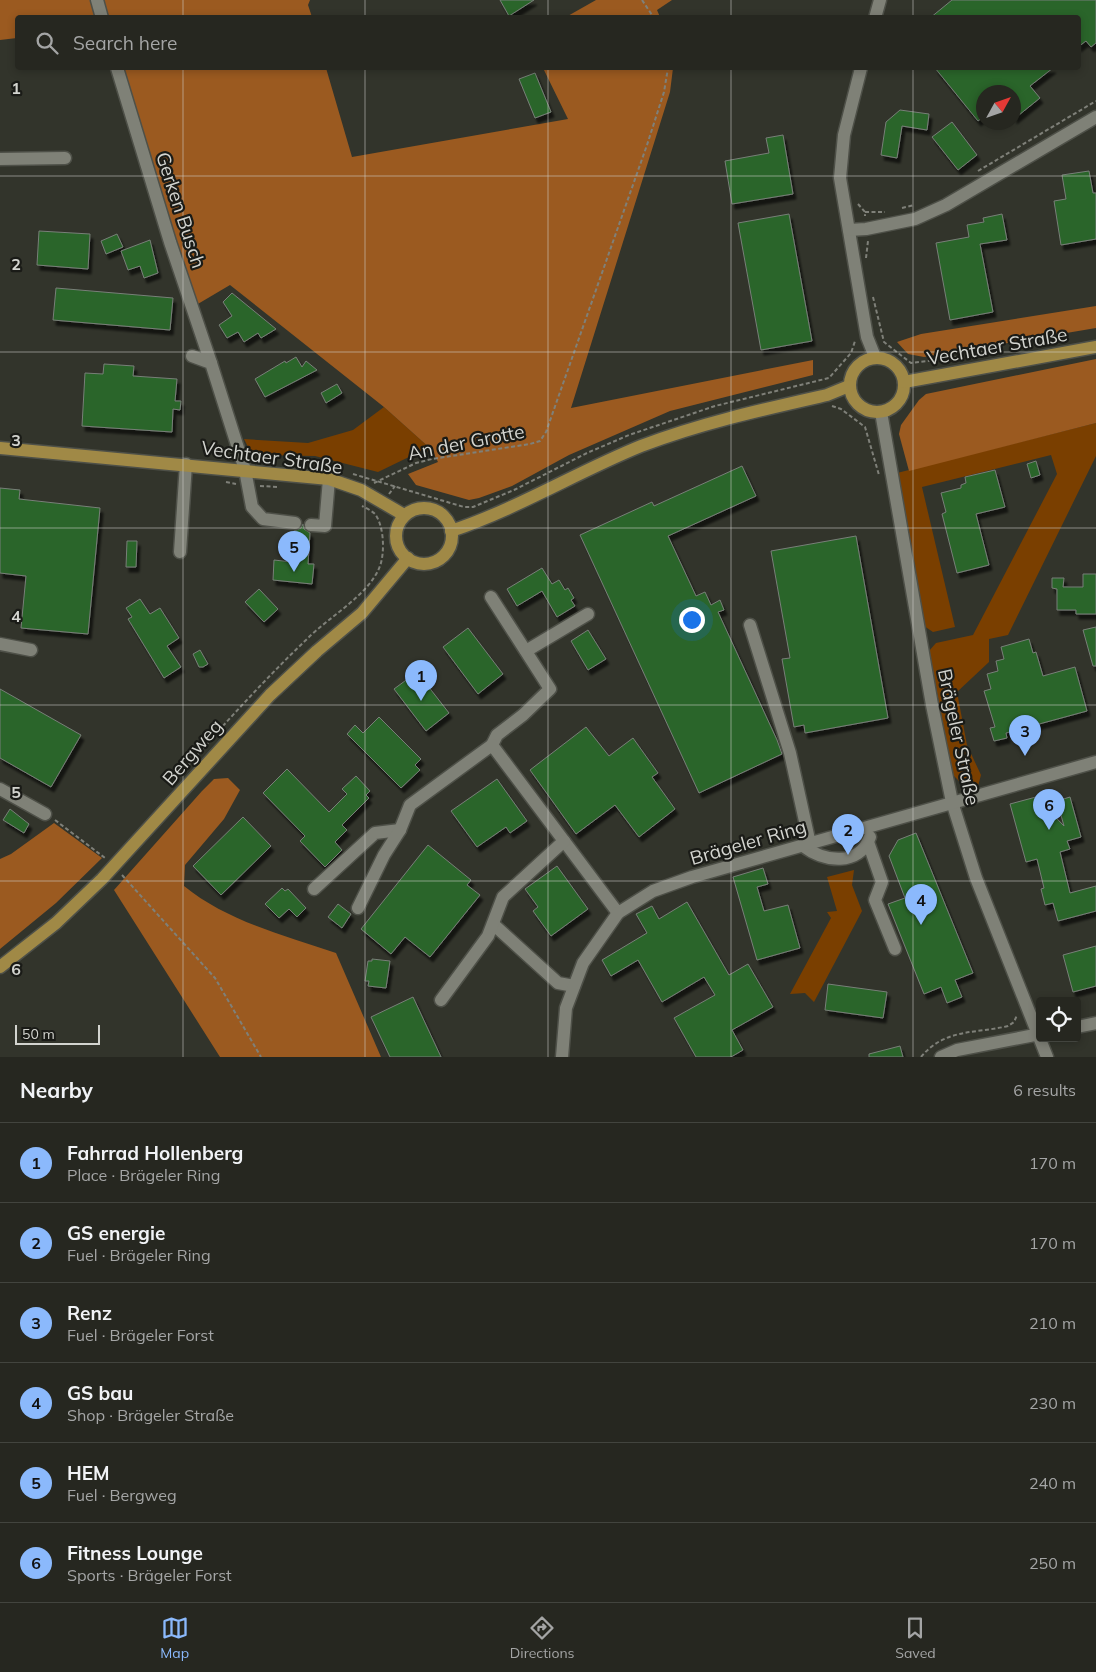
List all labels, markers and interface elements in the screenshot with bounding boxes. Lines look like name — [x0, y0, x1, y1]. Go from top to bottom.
search box — [15, 15, 1081, 70]
icon: search — [33, 29, 61, 57]
text: Search here — [73, 31, 177, 55]
text: 1 — [11, 78, 21, 98]
north arrow — [976, 85, 1021, 130]
street label: Gerken Busch — [151, 149, 211, 271]
text: 2 — [11, 254, 21, 274]
street label: Vechtaer Straße — [925, 322, 1069, 370]
street label: An der Grotte — [406, 419, 526, 465]
text: 3 — [11, 430, 21, 450]
street label: Vechtaer Straße — [200, 435, 344, 479]
pin: 5 — [278, 531, 310, 572]
text: 4 — [11, 606, 21, 626]
your location — [679, 607, 705, 633]
pin: 1 — [405, 660, 437, 701]
street label: Brägeler Straße — [933, 667, 985, 807]
street label: Bergweg — [157, 714, 227, 790]
pin: 3 — [1009, 715, 1041, 756]
text: 5 — [11, 782, 21, 802]
pin: 6 — [1033, 789, 1065, 830]
street label: Brägeler Ring — [687, 814, 809, 870]
pin: 2 — [832, 814, 864, 855]
pin: 4 — [905, 884, 937, 925]
text: 6 — [11, 959, 21, 979]
map controls — [1036, 997, 1081, 1042]
button: locate — [1036, 997, 1081, 1042]
scale bar — [15, 1022, 100, 1045]
text: 50 m — [22, 1025, 55, 1043]
text: Nearby — [20, 1077, 93, 1103]
text: 6 results — [1013, 1080, 1076, 1100]
text: Fahrrad Hollenberg — [67, 1141, 243, 1165]
text: 1 — [31, 1153, 41, 1173]
text: 170 m — [1029, 1153, 1076, 1173]
text: Place · Brägeler Ring — [67, 1165, 220, 1185]
text: GS energie — [67, 1221, 165, 1245]
text: 2 — [31, 1233, 41, 1253]
text: 170 m — [1029, 1233, 1076, 1253]
text: Fuel · Brägeler Ring — [67, 1245, 211, 1265]
text: Renz — [67, 1301, 112, 1325]
text: 3 — [31, 1313, 41, 1333]
text: 210 m — [1029, 1313, 1076, 1333]
text: Fuel · Brägeler Forst — [67, 1325, 214, 1345]
text: GS bau — [67, 1381, 133, 1405]
text: 4 — [31, 1393, 41, 1413]
text: 230 m — [1029, 1393, 1076, 1413]
text: Shop · Brägeler Straße — [67, 1405, 234, 1425]
text: HEM — [67, 1461, 110, 1485]
text: 5 — [31, 1473, 41, 1493]
text: 240 m — [1029, 1473, 1076, 1493]
text: Fuel · Bergweg — [67, 1485, 177, 1505]
text: Fitness Lounge — [67, 1541, 203, 1565]
text: 6 — [31, 1553, 41, 1573]
text: 250 m — [1029, 1553, 1076, 1573]
text: Sports · Brägeler Forst — [67, 1565, 232, 1585]
tab: Map — [160, 1614, 189, 1662]
tab: Directions — [510, 1614, 575, 1662]
tab: Saved — [895, 1614, 936, 1662]

